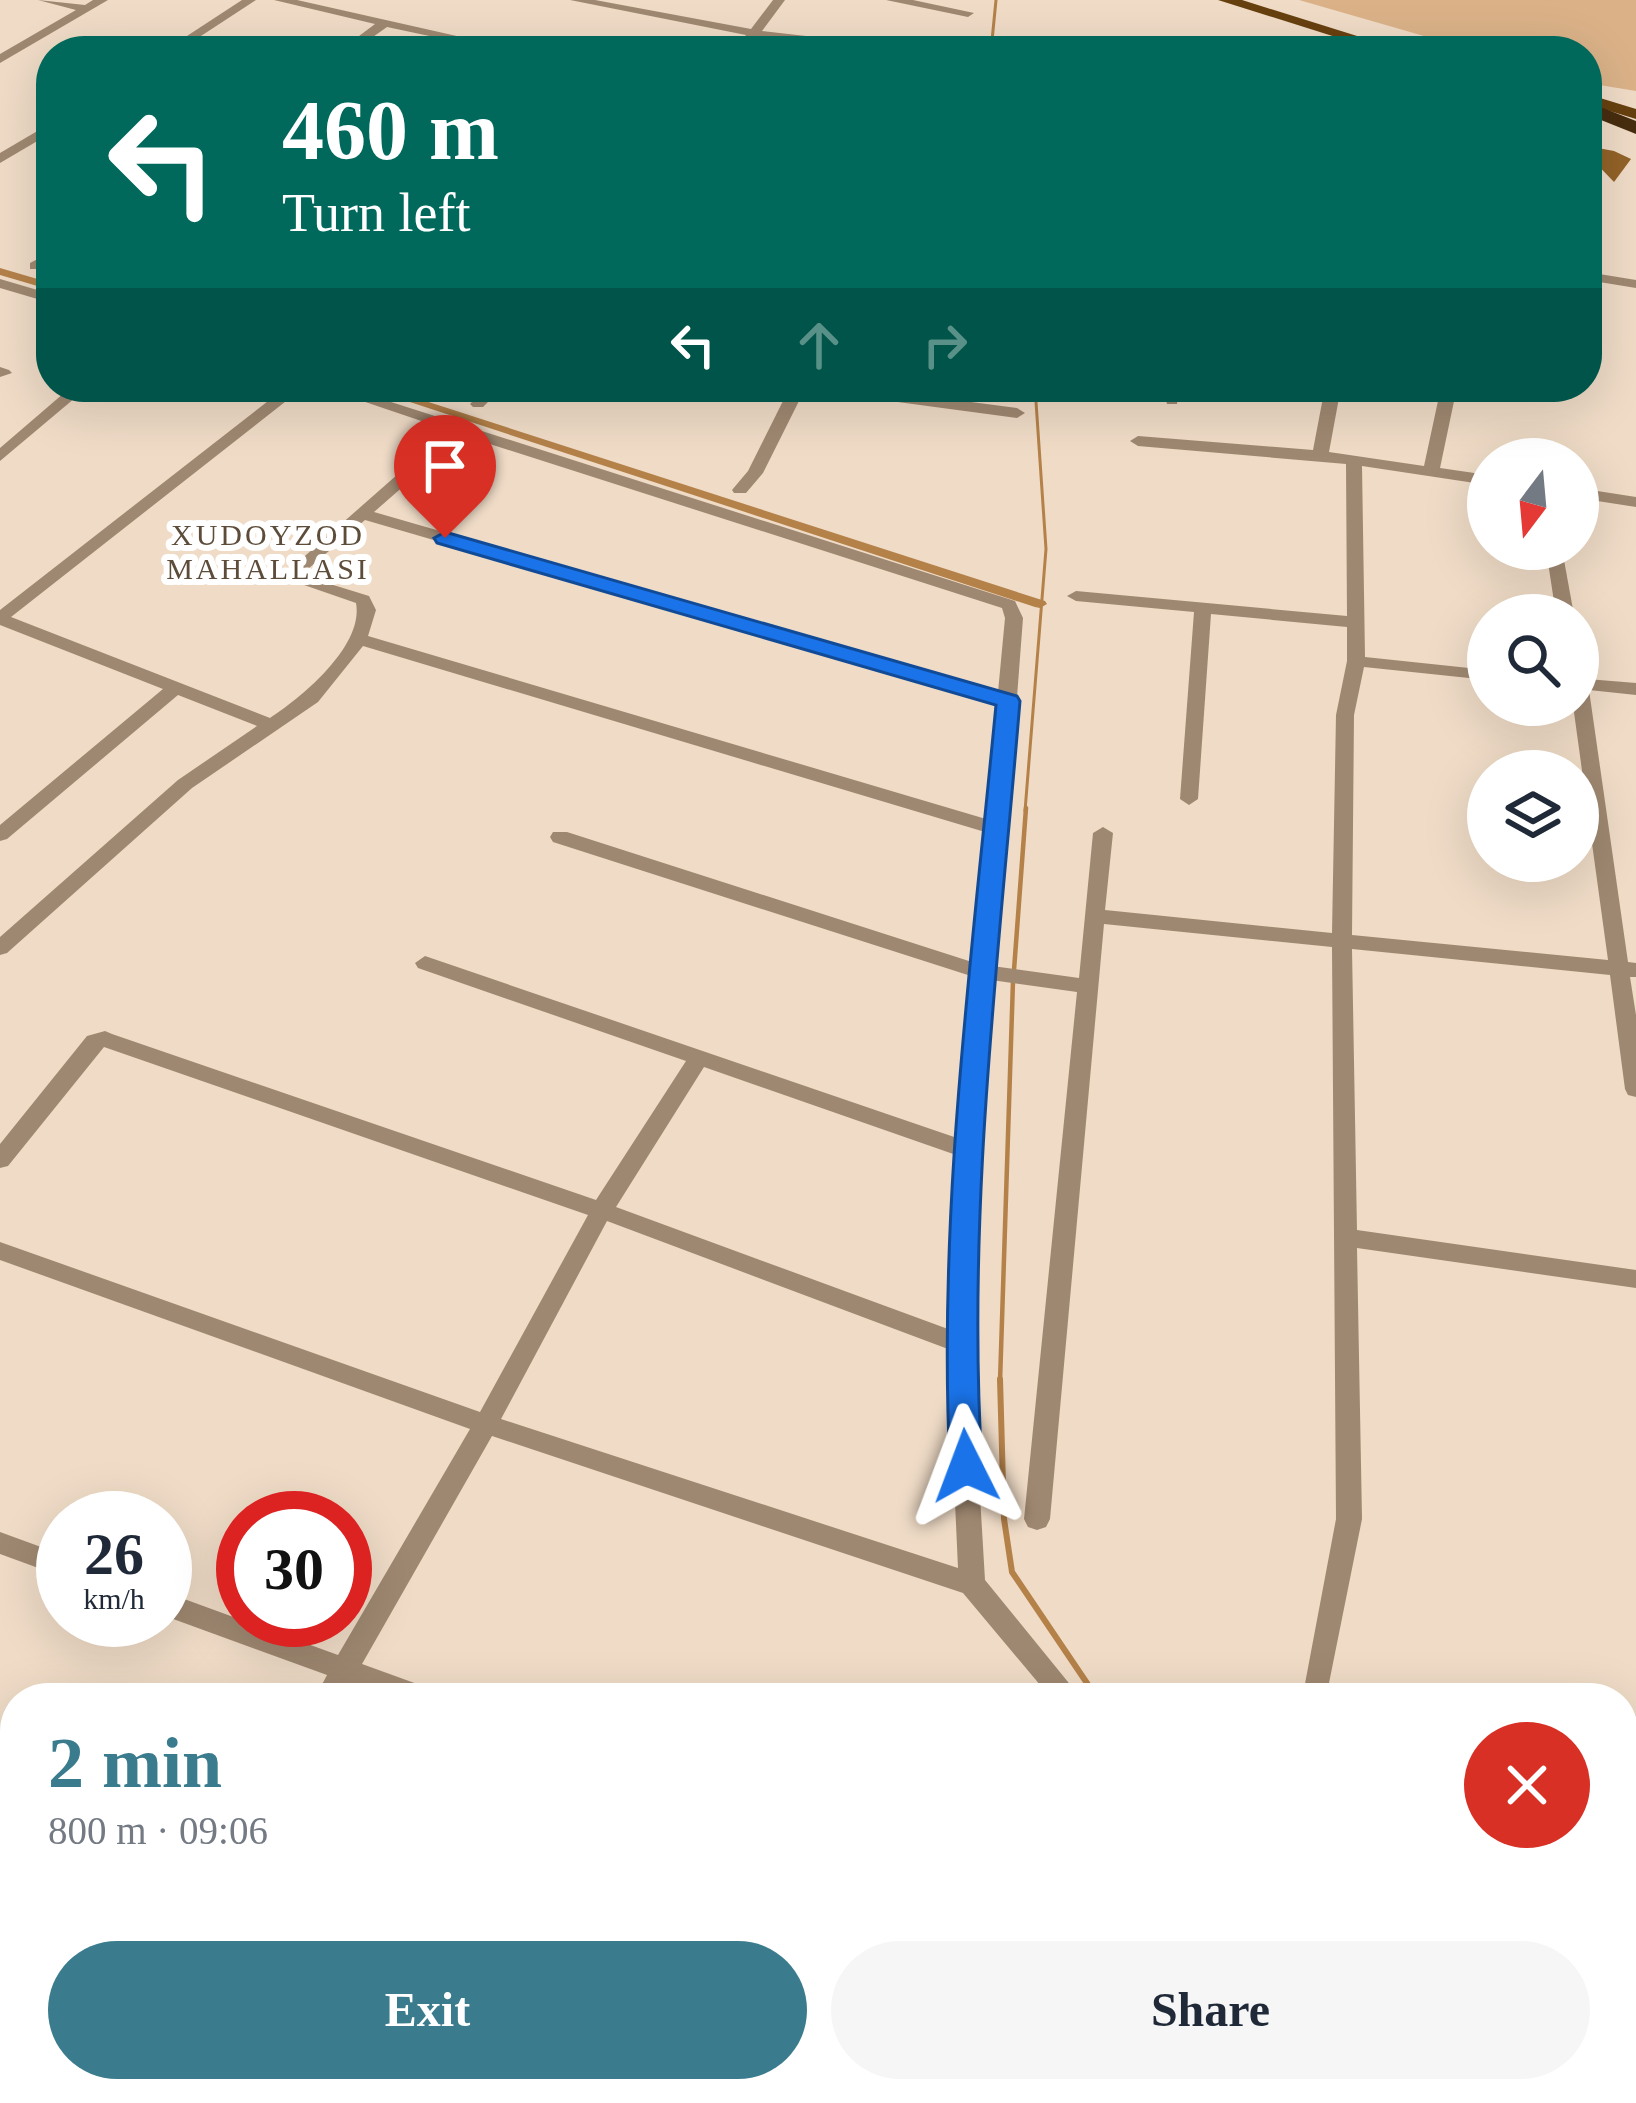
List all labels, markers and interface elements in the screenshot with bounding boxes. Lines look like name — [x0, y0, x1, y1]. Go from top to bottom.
icon: left — [84, 84, 240, 240]
text: 460 m — [282, 84, 499, 177]
text: Turn left — [282, 183, 471, 243]
icon: left — [660, 312, 726, 378]
icon: ahead — [786, 312, 852, 378]
icon: right — [912, 312, 978, 378]
pin — [394, 415, 496, 538]
icon: arrive — [412, 433, 478, 499]
north arrow — [1467, 438, 1599, 570]
map controls — [1467, 438, 1599, 882]
district label: XUDOYZOD MAHALLASI — [166, 518, 370, 585]
button: search — [1467, 594, 1599, 726]
button: layers — [1467, 750, 1599, 882]
position arrow — [903, 1403, 1029, 1529]
speed limit sign: 30 — [216, 1491, 372, 1647]
text: 26 — [84, 1521, 144, 1587]
text: km/h — [83, 1582, 145, 1615]
button: close — [1464, 1722, 1590, 1848]
text: 2 min — [48, 1723, 222, 1803]
text: 800 m · 09:06 — [48, 1809, 268, 1852]
button: Exit — [48, 1941, 807, 2079]
button: Share — [831, 1941, 1590, 2079]

